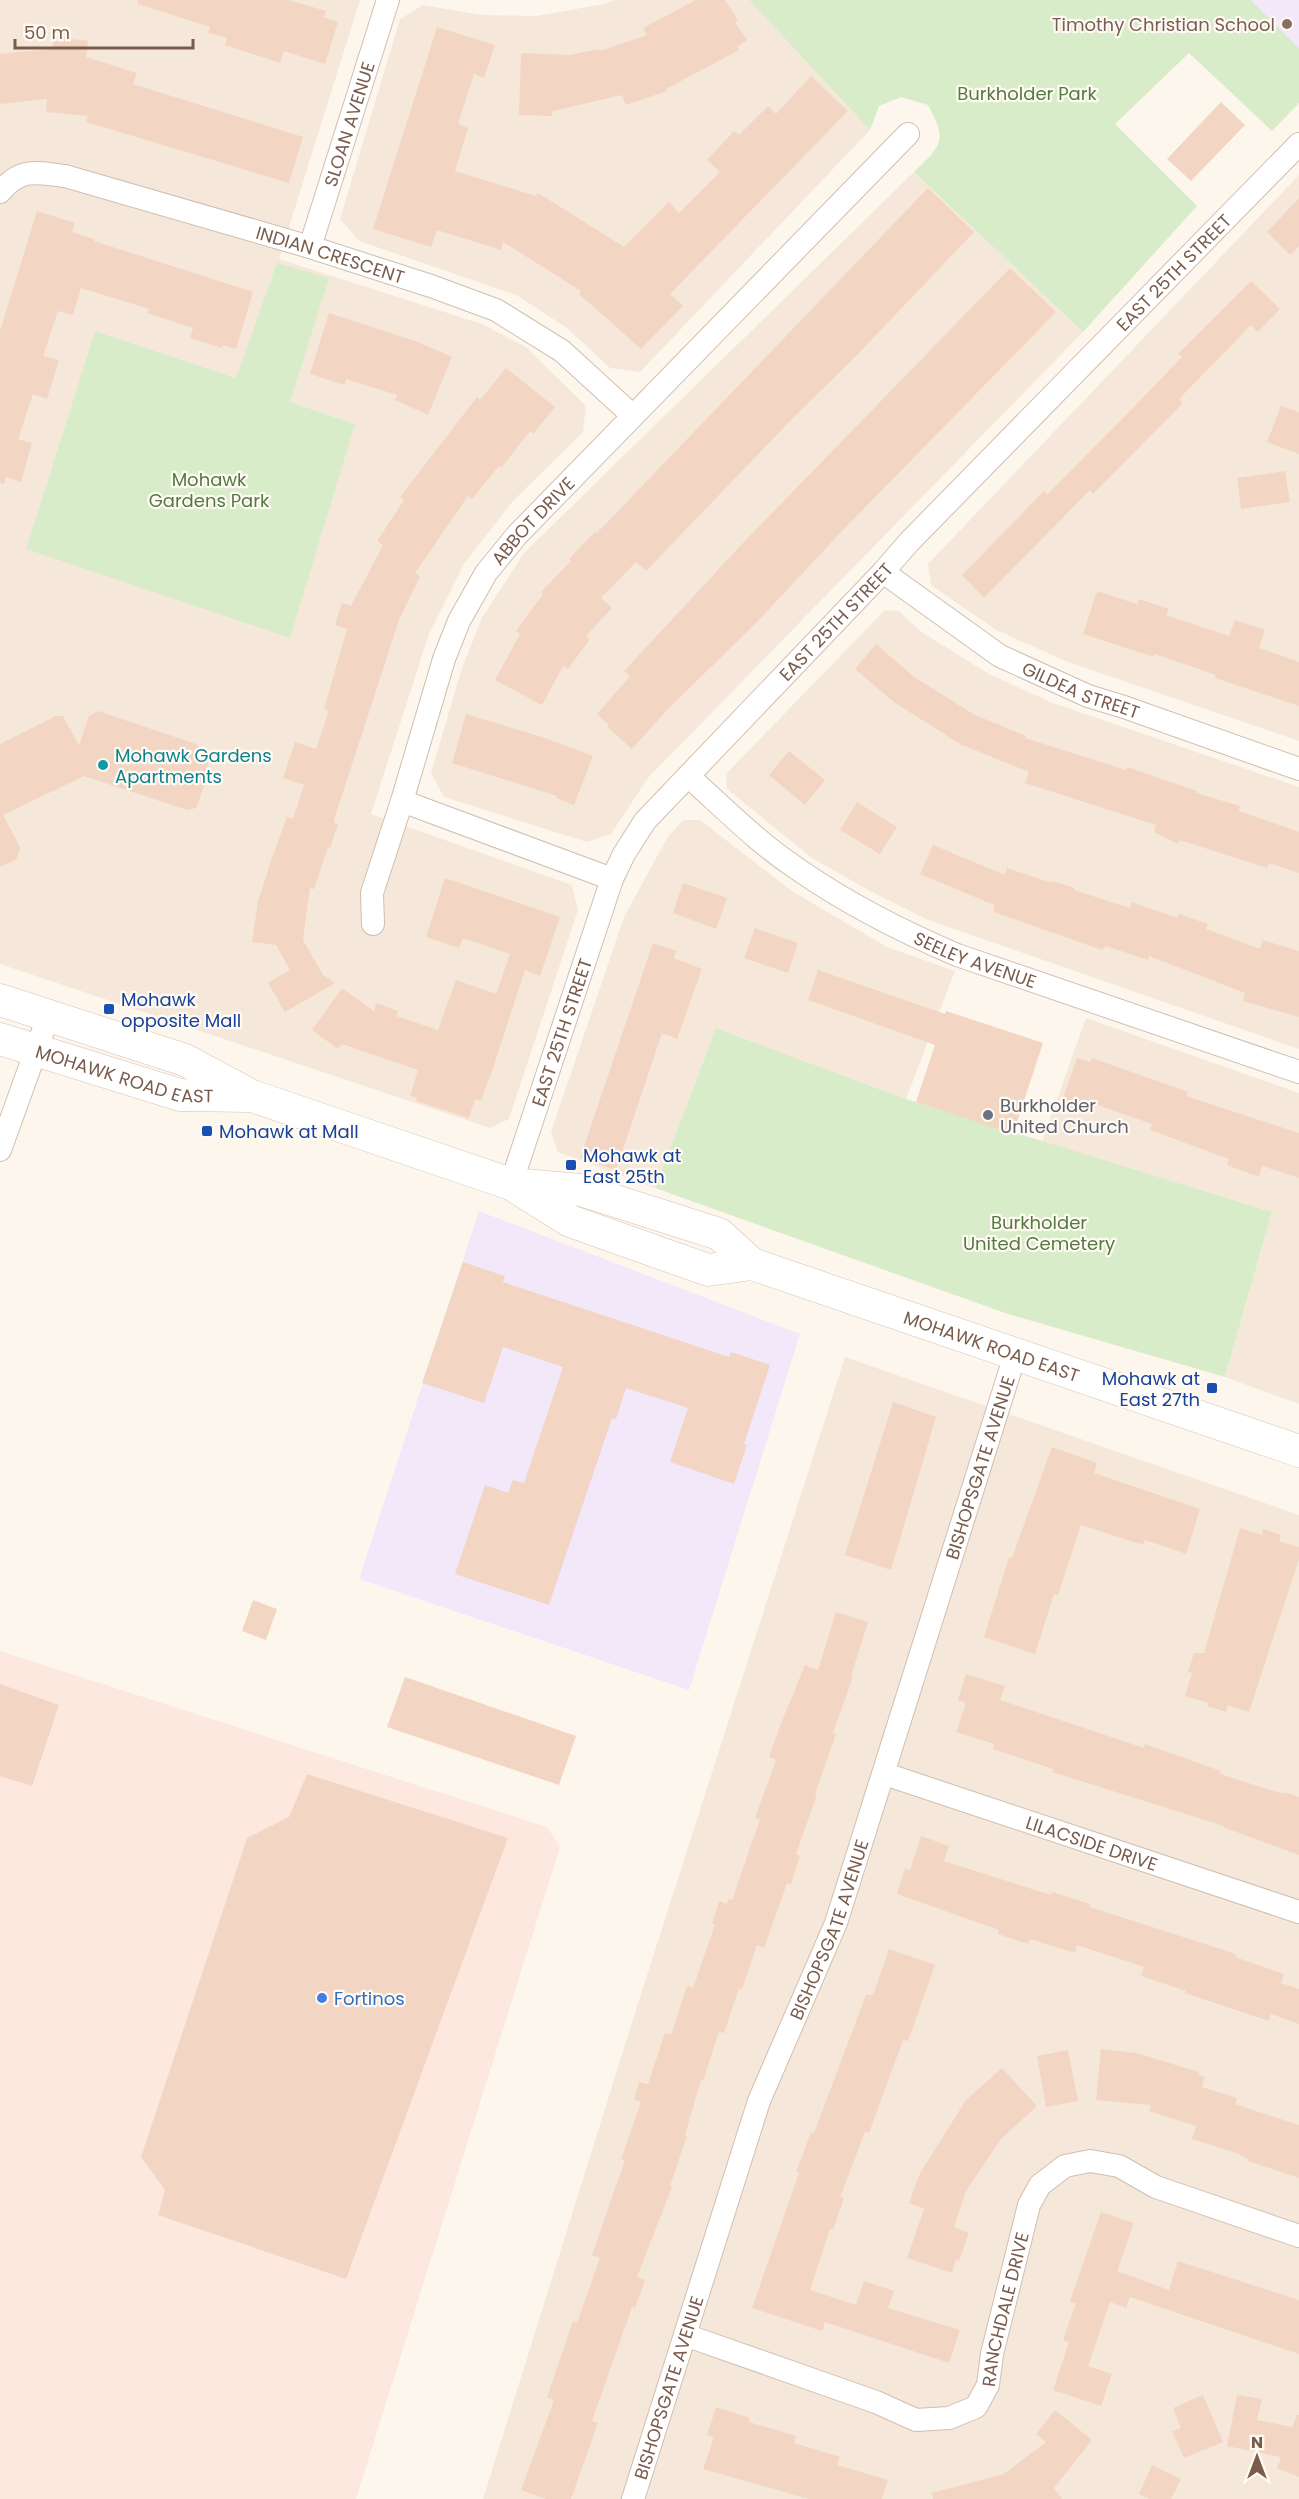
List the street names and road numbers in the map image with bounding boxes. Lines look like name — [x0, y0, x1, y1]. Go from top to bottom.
street label: SLOAN AVENUE — [317, 58, 380, 190]
street label: EAST 25TH STREET — [1110, 208, 1237, 336]
street label: INDIAN CRESCENT — [253, 220, 408, 289]
street label: ABBOT DRIVE — [485, 471, 580, 570]
street label: EAST 25TH STREET — [773, 557, 898, 686]
street label: GILDEA STREET — [1018, 655, 1143, 724]
street label: SEELEY AVENUE — [910, 925, 1040, 994]
street label: EAST 25TH STREET — [525, 955, 598, 1109]
street label: MOHAWK ROAD EAST — [33, 1038, 214, 1108]
street label: MOHAWK ROAD EAST — [901, 1304, 1083, 1388]
street label: BISHOPSGATE AVENUE — [939, 1373, 1020, 1562]
street label: LILACSIDE DRIVE — [1023, 1809, 1161, 1877]
street label: BISHOPSGATE AVENUE — [783, 1836, 874, 2023]
street label: RANCHDALE DRIVE — [975, 2229, 1034, 2388]
street label: BISHOPSGATE AVENUE — [628, 2293, 709, 2482]

